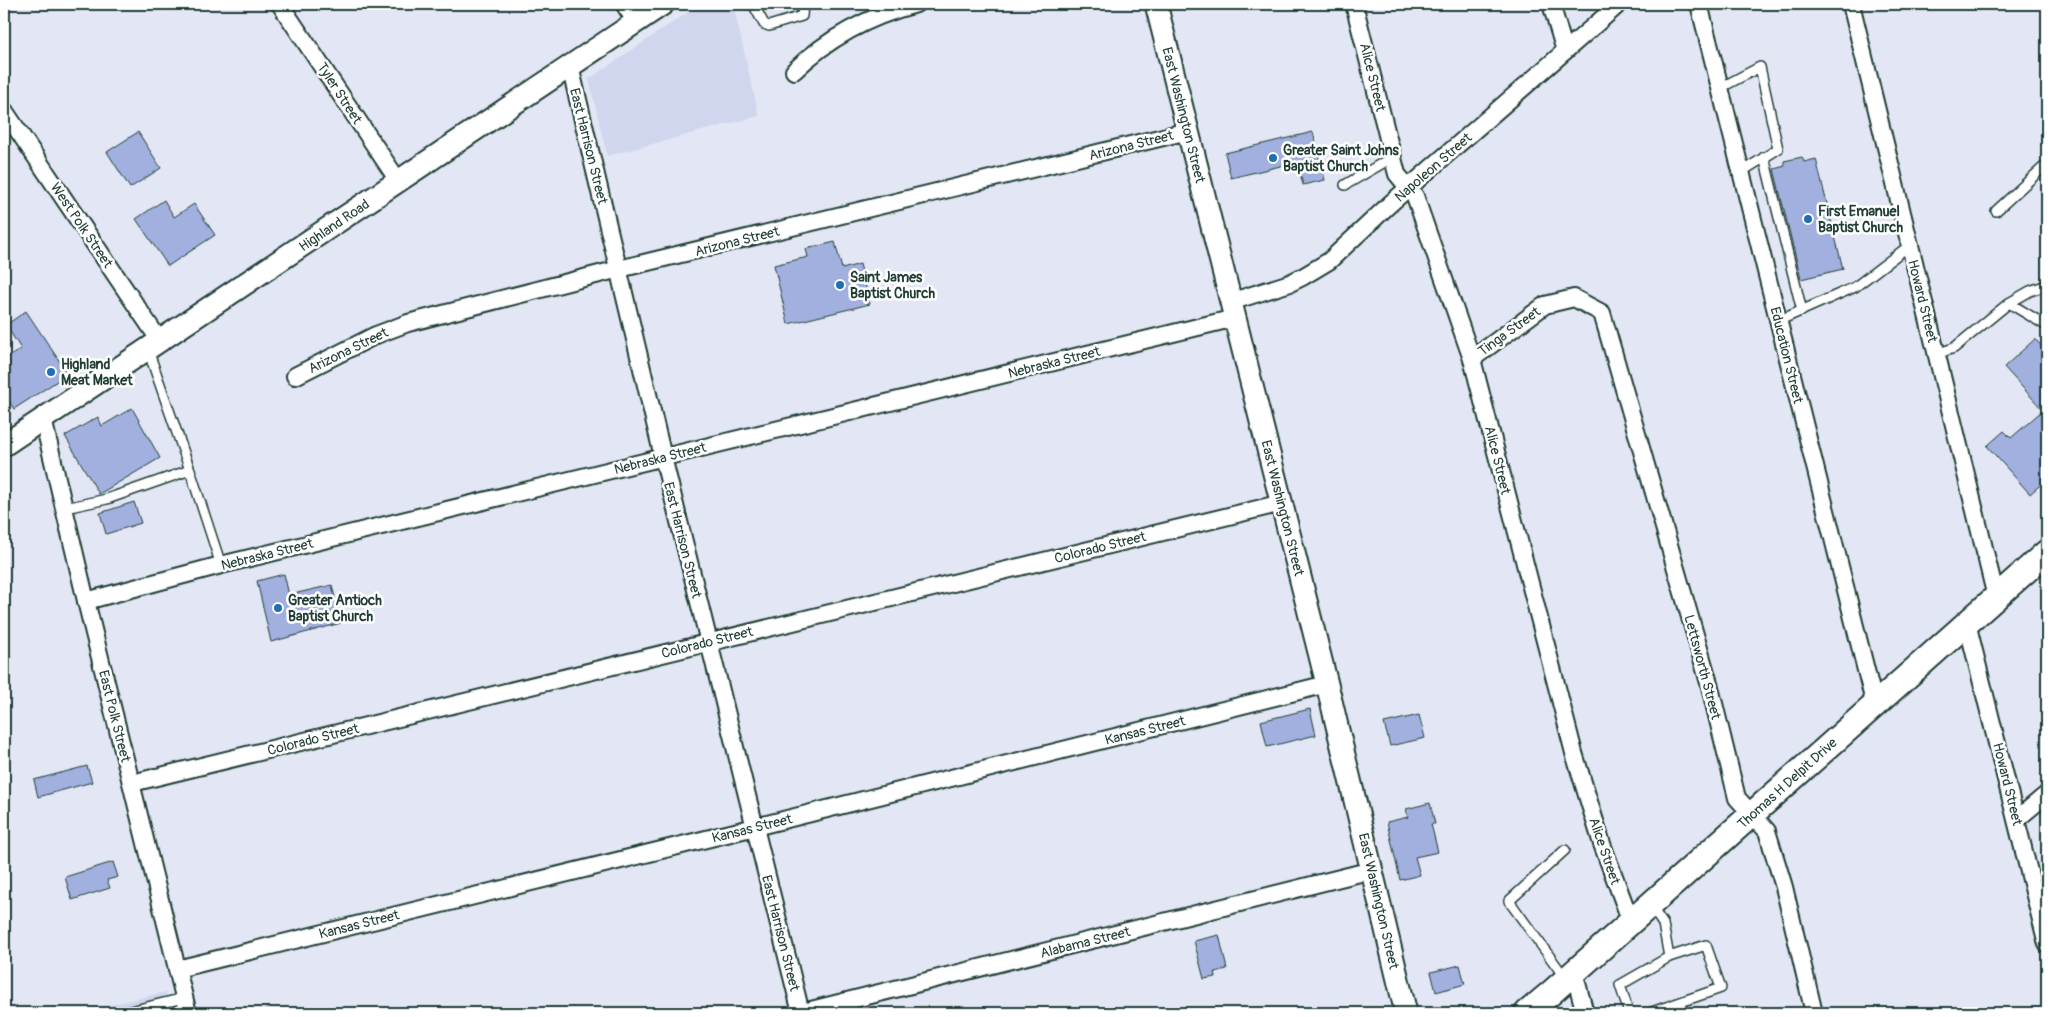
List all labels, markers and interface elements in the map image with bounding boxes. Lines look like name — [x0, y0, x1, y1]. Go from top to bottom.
street label: Alice Street — [1356, 41, 1389, 113]
street label: East Washington Street — [1158, 45, 1209, 185]
street label: Tyler Street — [314, 59, 366, 127]
street label: East Harrison Street — [566, 86, 611, 206]
street label: Arizona Street — [1087, 127, 1176, 164]
street label: Napoleon Street — [1391, 129, 1476, 205]
place label: Greater Saint Johns Baptist Church — [1283, 142, 1399, 175]
marker: Greater Saint Johns Baptist Church — [1267, 152, 1279, 164]
street label: West Polk Street — [47, 179, 117, 271]
street label: Highland Road — [296, 196, 373, 255]
place label: First Emanuel Baptist Church — [1818, 203, 1903, 236]
marker: First Emanuel Baptist Church — [1802, 213, 1814, 225]
street label: Arizona Street — [693, 223, 782, 260]
street label: Howard Street — [1904, 258, 1941, 345]
place label: Saint James Baptist Church — [850, 269, 935, 302]
marker: Saint James Baptist Church — [834, 279, 846, 291]
street label: Tinga Street — [1475, 303, 1544, 360]
street label: Education Street — [1766, 305, 1807, 405]
street label: Arizona Street — [306, 324, 391, 377]
street label: Nebraska Street — [1006, 343, 1102, 382]
place label: Highland Meat Market — [61, 356, 133, 389]
marker: Highland Meat Market — [45, 366, 57, 378]
street label: Alice Street — [1481, 424, 1514, 496]
street label: East Washington Street — [1257, 438, 1308, 578]
street label: Nebraska Street — [612, 439, 708, 478]
street label: East Harrison Street — [660, 480, 705, 600]
street label: Colorado Street — [1053, 528, 1148, 567]
street label: Nebraska Street — [219, 535, 315, 574]
place label: Greater Antioch Baptist Church — [288, 592, 382, 625]
marker: Greater Antioch Baptist Church — [272, 602, 284, 614]
street label: Lettsworth Street — [1680, 613, 1725, 722]
street label: Colorado Street — [660, 623, 755, 662]
street label: East Polk Street — [95, 668, 134, 764]
street label: Kansas Street — [1103, 712, 1187, 749]
street label: Colorado Street — [266, 720, 361, 759]
street label: Thomas H Delpit Drive — [1734, 734, 1841, 833]
street label: Howard Street — [1989, 741, 2026, 828]
street label: Kansas Street — [710, 810, 794, 847]
street label: Alice Street — [1585, 815, 1624, 887]
street label: East Washington Street — [1355, 831, 1403, 971]
street label: East Harrison Street — [758, 873, 803, 993]
street label: Kansas Street — [317, 906, 401, 943]
street label: Alabama Street — [1038, 923, 1132, 962]

